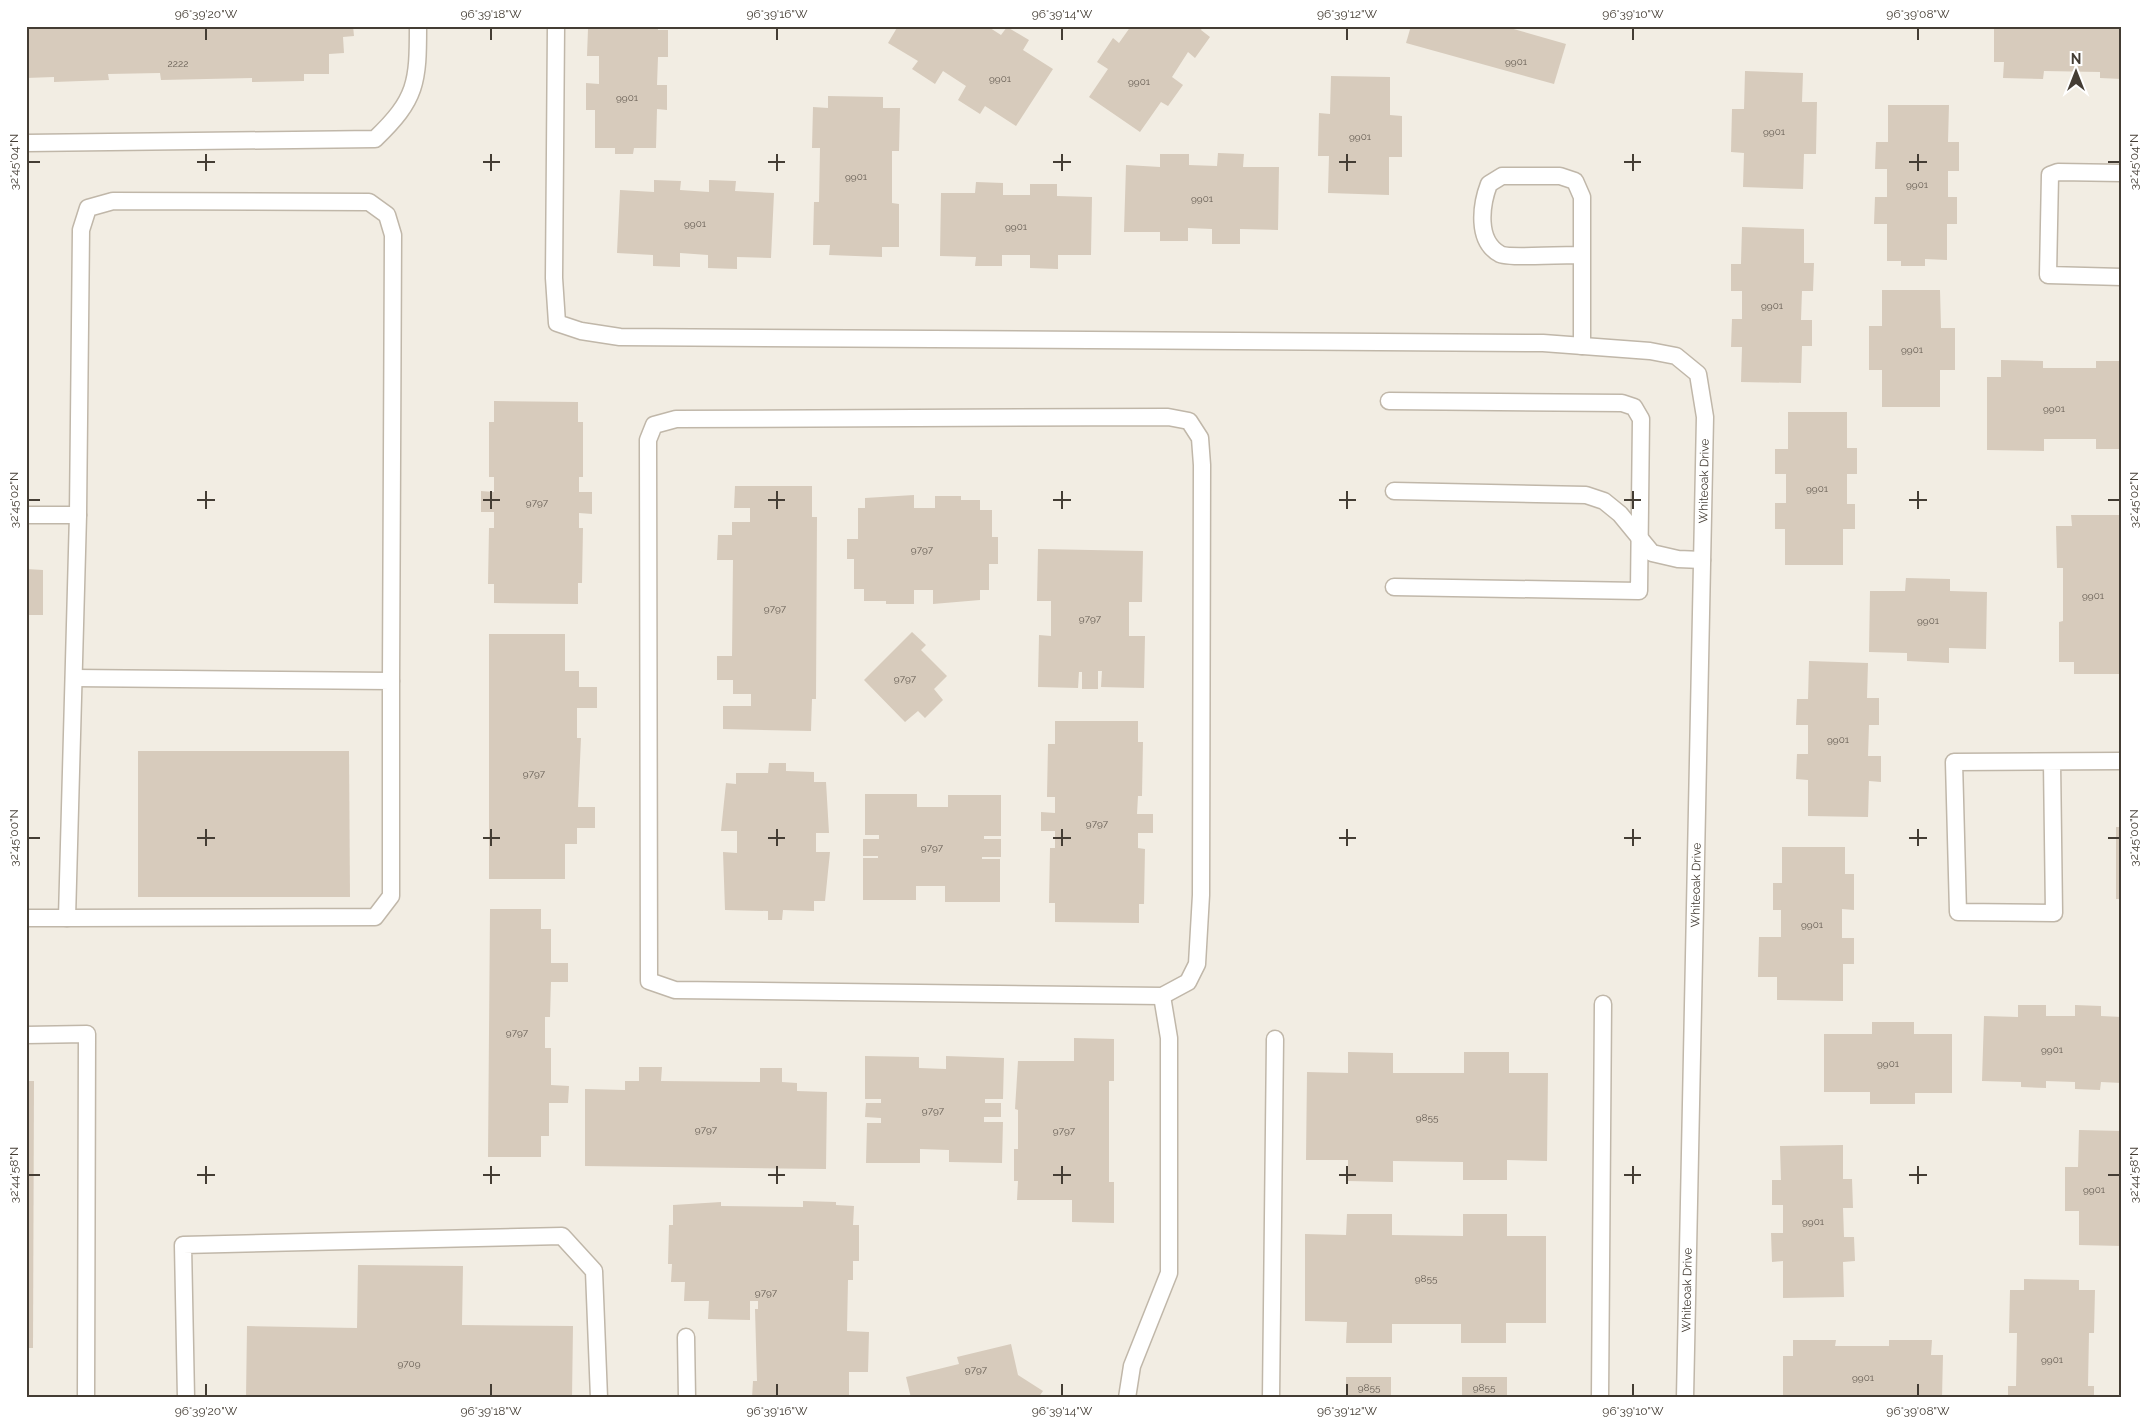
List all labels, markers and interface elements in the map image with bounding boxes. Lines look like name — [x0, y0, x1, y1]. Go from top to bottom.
text: 96°39'20"W — [175, 7, 238, 21]
text: 96°39'18"W — [460, 7, 522, 21]
text: 96°39'16"W — [746, 7, 808, 21]
text: 96°39'14"W — [1032, 7, 1093, 21]
text: 96°39'12"W — [1317, 7, 1378, 21]
text: 96°39'10"W — [1602, 7, 1664, 21]
text: 96°39'08"W — [1886, 7, 1950, 21]
north arrow — [2050, 48, 2100, 98]
text: N — [2071, 51, 2081, 67]
house number: 9901 — [1505, 56, 1528, 67]
house number: 2222 — [168, 58, 188, 69]
house number: 9901 — [989, 73, 1012, 84]
house number: 9901 — [1128, 76, 1151, 87]
house number: 9901 — [616, 92, 639, 103]
house number: 9901 — [1763, 126, 1786, 137]
house number: 9901 — [1349, 131, 1372, 142]
text: 32°45'04"N — [7, 134, 21, 190]
text: 32°45'04"N — [2127, 134, 2141, 190]
house number: 9901 — [845, 171, 868, 182]
house number: 9901 — [1906, 179, 1929, 190]
house number: 9901 — [1191, 193, 1214, 204]
house number: 9901 — [684, 218, 707, 229]
house number: 9901 — [1005, 221, 1028, 232]
house number: 9901 — [1761, 300, 1784, 311]
house number: 9901 — [1901, 344, 1924, 355]
house number: 9901 — [2043, 403, 2066, 414]
street label: Whiteoak Drive — [1696, 438, 1712, 524]
text: 32°45'02"N — [7, 472, 21, 528]
text: 32°45'02"N — [2127, 472, 2141, 528]
house number: 9901 — [1806, 483, 1829, 494]
house number: 9797 — [526, 497, 549, 508]
house number: 9797 — [911, 544, 934, 555]
house number: 9901 — [2082, 590, 2105, 601]
house number: 9797 — [764, 603, 787, 614]
house number: 9797 — [1079, 613, 1102, 624]
house number: 9901 — [1917, 615, 1940, 626]
house number: 9797 — [894, 673, 917, 684]
house number: 9901 — [1827, 734, 1850, 745]
house number: 9797 — [523, 768, 546, 779]
text: 32°45'00"N — [7, 809, 21, 867]
text: 32°45'00"N — [2127, 809, 2141, 867]
house number: 9797 — [1086, 818, 1109, 829]
house number: 9797 — [921, 842, 944, 853]
street label: Whiteoak Drive — [1688, 842, 1704, 928]
house number: 9901 — [1801, 919, 1824, 930]
house number: 9797 — [506, 1027, 529, 1038]
house number: 9901 — [2041, 1044, 2064, 1055]
house number: 9901 — [1877, 1058, 1900, 1069]
house number: 9797 — [922, 1105, 945, 1116]
house number: 9855 — [1416, 1112, 1439, 1123]
house number: 9797 — [695, 1124, 718, 1135]
house number: 9797 — [1053, 1125, 1076, 1136]
text: 32°44'58"N — [7, 1147, 21, 1203]
text: 32°44'58"N — [2127, 1147, 2141, 1203]
house number: 9901 — [2083, 1184, 2106, 1195]
house number: 9901 — [1802, 1216, 1825, 1227]
street label: Whiteoak Drive — [1679, 1247, 1695, 1333]
house number: 9855 — [1415, 1273, 1438, 1284]
house number: 9797 — [755, 1287, 778, 1298]
house number: 9901 — [2041, 1354, 2064, 1365]
house number: 9709 — [397, 1358, 421, 1369]
house number: 9797 — [965, 1364, 988, 1375]
house number: 9901 — [1852, 1372, 1875, 1383]
house number: 9855 — [1358, 1382, 1381, 1393]
house number: 9855 — [1473, 1382, 1496, 1393]
text: 96°39'20"W — [175, 1404, 238, 1418]
text: 96°39'18"W — [460, 1404, 522, 1418]
text: 96°39'16"W — [746, 1404, 808, 1418]
text: 96°39'14"W — [1032, 1404, 1093, 1418]
text: 96°39'12"W — [1317, 1404, 1378, 1418]
text: 96°39'10"W — [1602, 1404, 1664, 1418]
text: 96°39'08"W — [1886, 1404, 1950, 1418]

